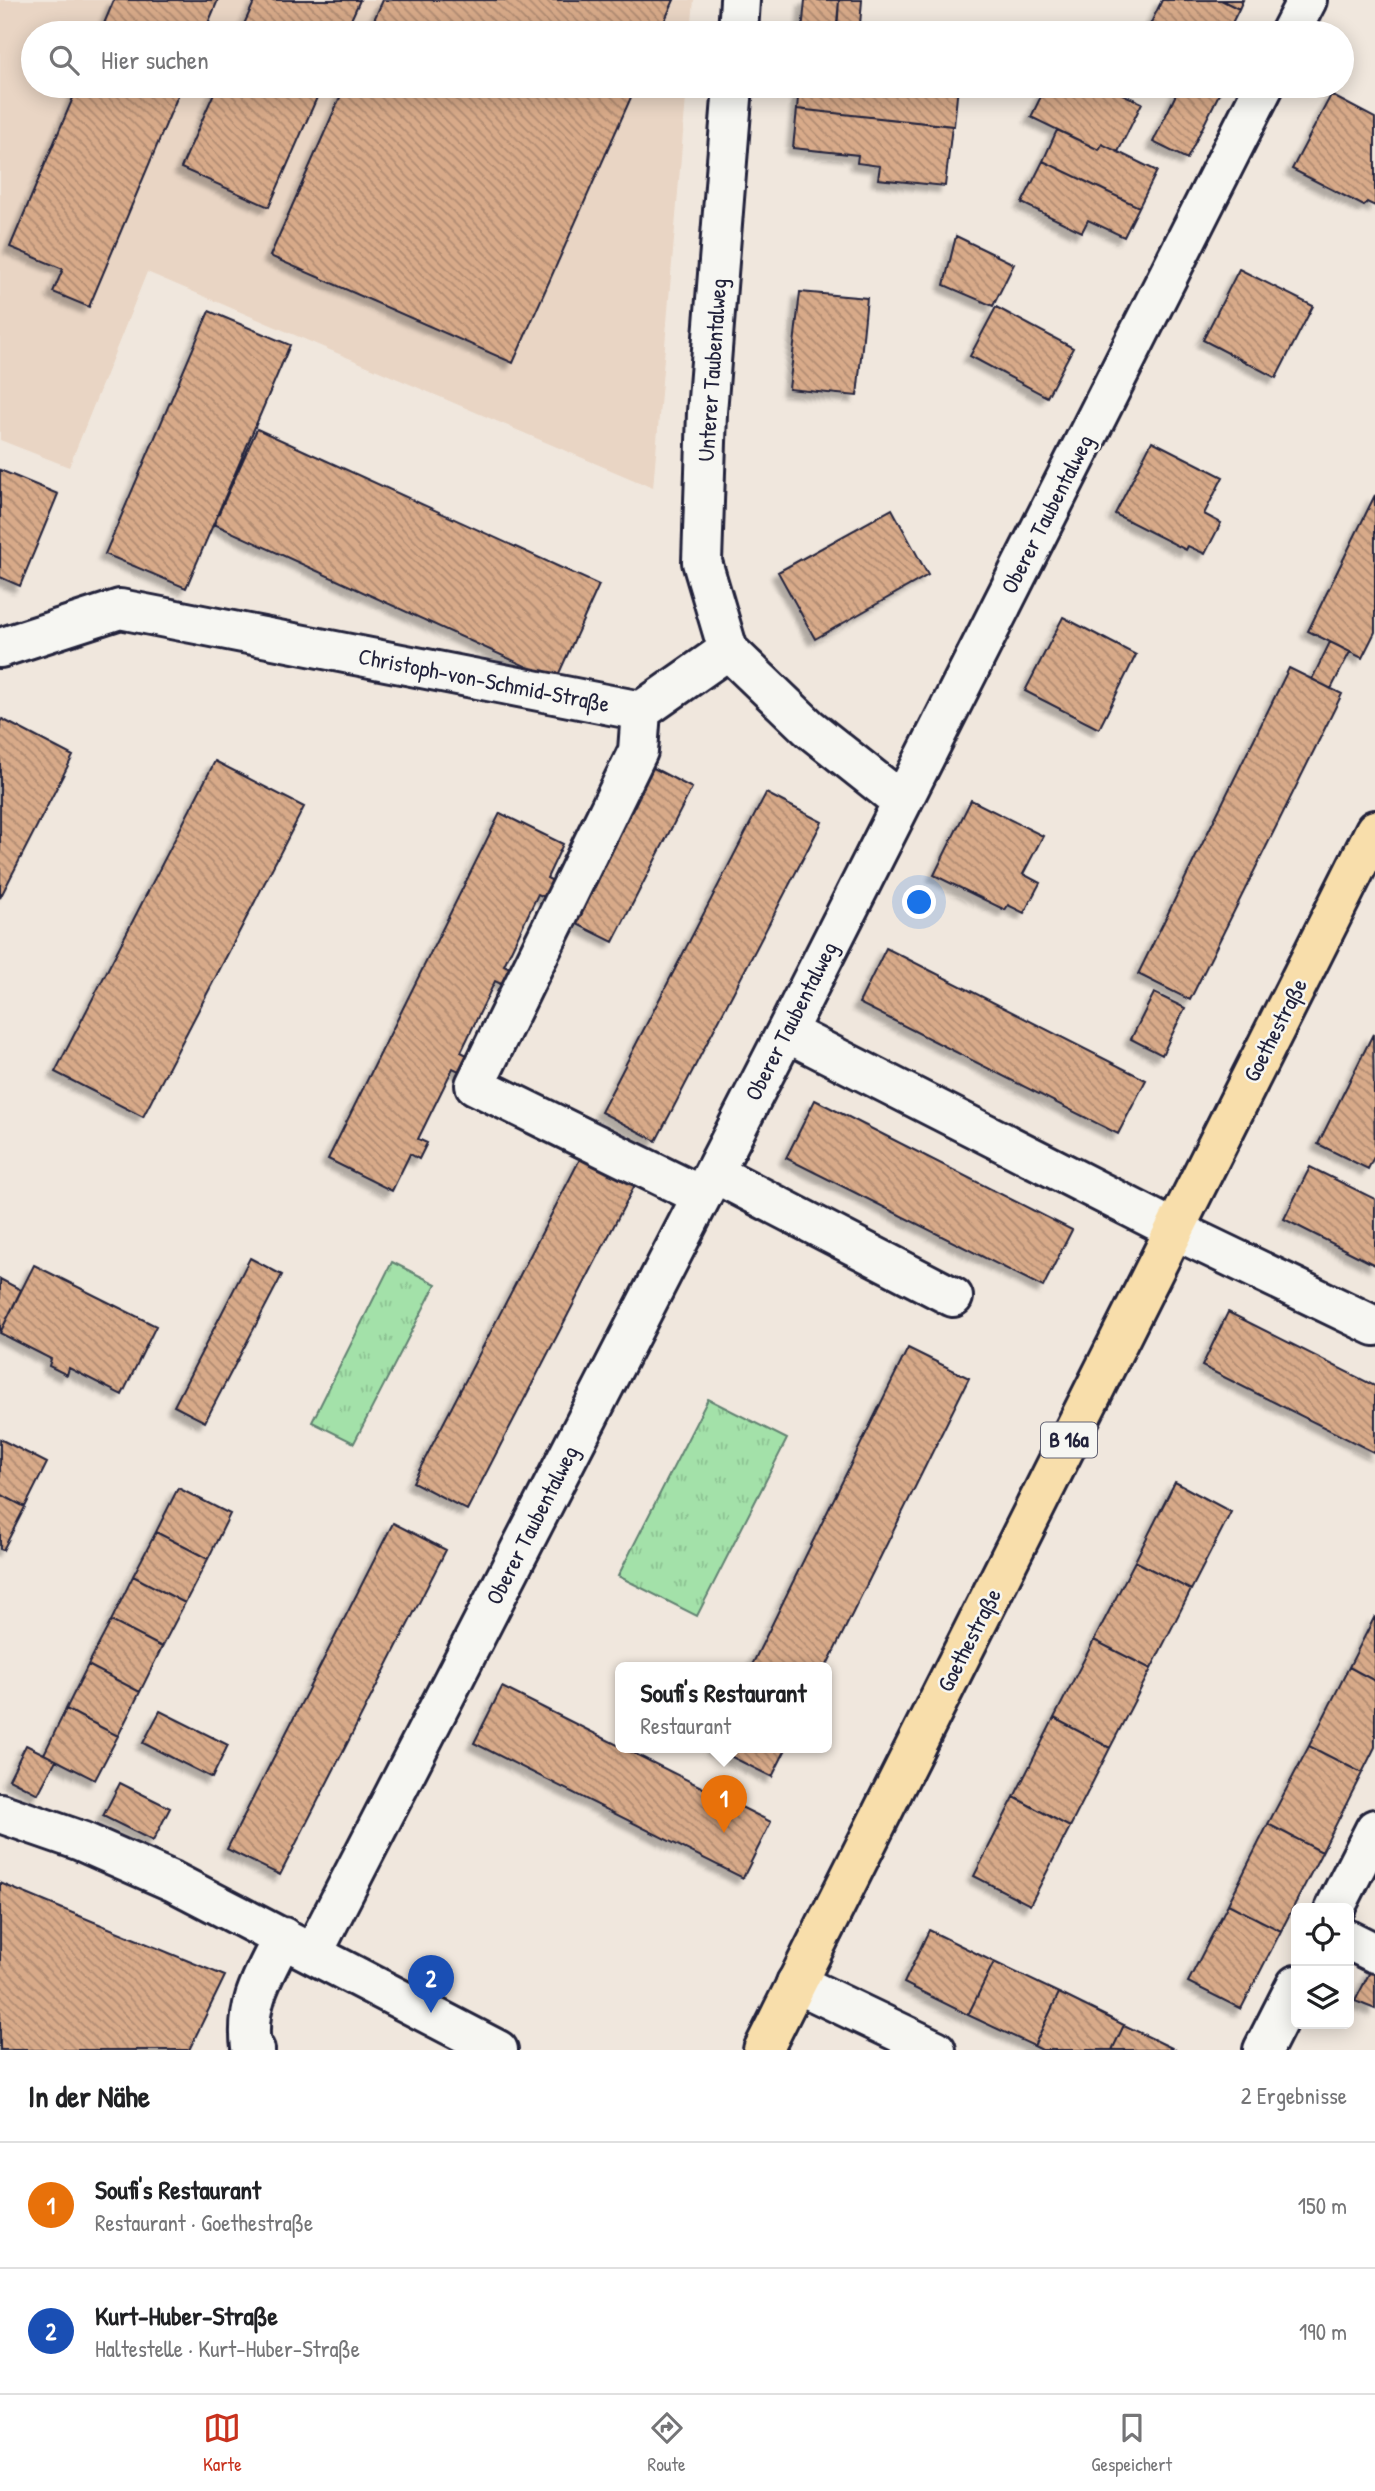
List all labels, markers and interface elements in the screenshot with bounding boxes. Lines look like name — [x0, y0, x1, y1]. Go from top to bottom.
search box — [21, 21, 1354, 98]
icon: search — [45, 41, 83, 79]
text: Hier suchen — [101, 42, 209, 77]
street label: Unterer Taubentalweg — [690, 277, 733, 463]
street label: Oberer Taubentalweg — [993, 429, 1100, 599]
street label: Christoph-von-Schmid-Straße — [356, 640, 612, 719]
your location — [902, 885, 936, 919]
street label: Oberer Taubentalweg — [737, 936, 844, 1106]
street label: Goethestraße — [1235, 973, 1314, 1087]
road number: B 16a — [1041, 1422, 1097, 1458]
street label: Oberer Taubentalweg — [478, 1440, 585, 1610]
street label: Goethestraße — [929, 1583, 1008, 1697]
popup — [615, 1662, 832, 1753]
text: Soufi's Restaurant — [640, 1675, 807, 1710]
text: Restaurant — [640, 1710, 731, 1741]
pin: 1 — [701, 1775, 747, 1833]
map controls — [1291, 1903, 1354, 2029]
button: locate — [1291, 1903, 1354, 1966]
pin: 2 — [408, 1955, 454, 2013]
button: layers — [1291, 1966, 1354, 2029]
text: In der Nähe — [28, 2076, 150, 2116]
text: 2 Ergebnisse — [1241, 2080, 1347, 2111]
text: Soufi's Restaurant — [95, 2172, 261, 2207]
text: 1 — [47, 2190, 55, 2221]
text: 150 m — [1298, 2190, 1347, 2221]
text: Restaurant · Goethestraße — [95, 2207, 313, 2238]
text: Kurt-Huber-Straße — [95, 2298, 278, 2333]
text: 2 — [46, 2316, 56, 2347]
text: 190 m — [1299, 2316, 1347, 2347]
text: Haltestelle · Kurt-Huber-Straße — [95, 2333, 360, 2364]
tab: Karte — [203, 2409, 242, 2477]
tab: Route — [648, 2409, 686, 2477]
tab: Gespeichert — [1091, 2409, 1172, 2477]

